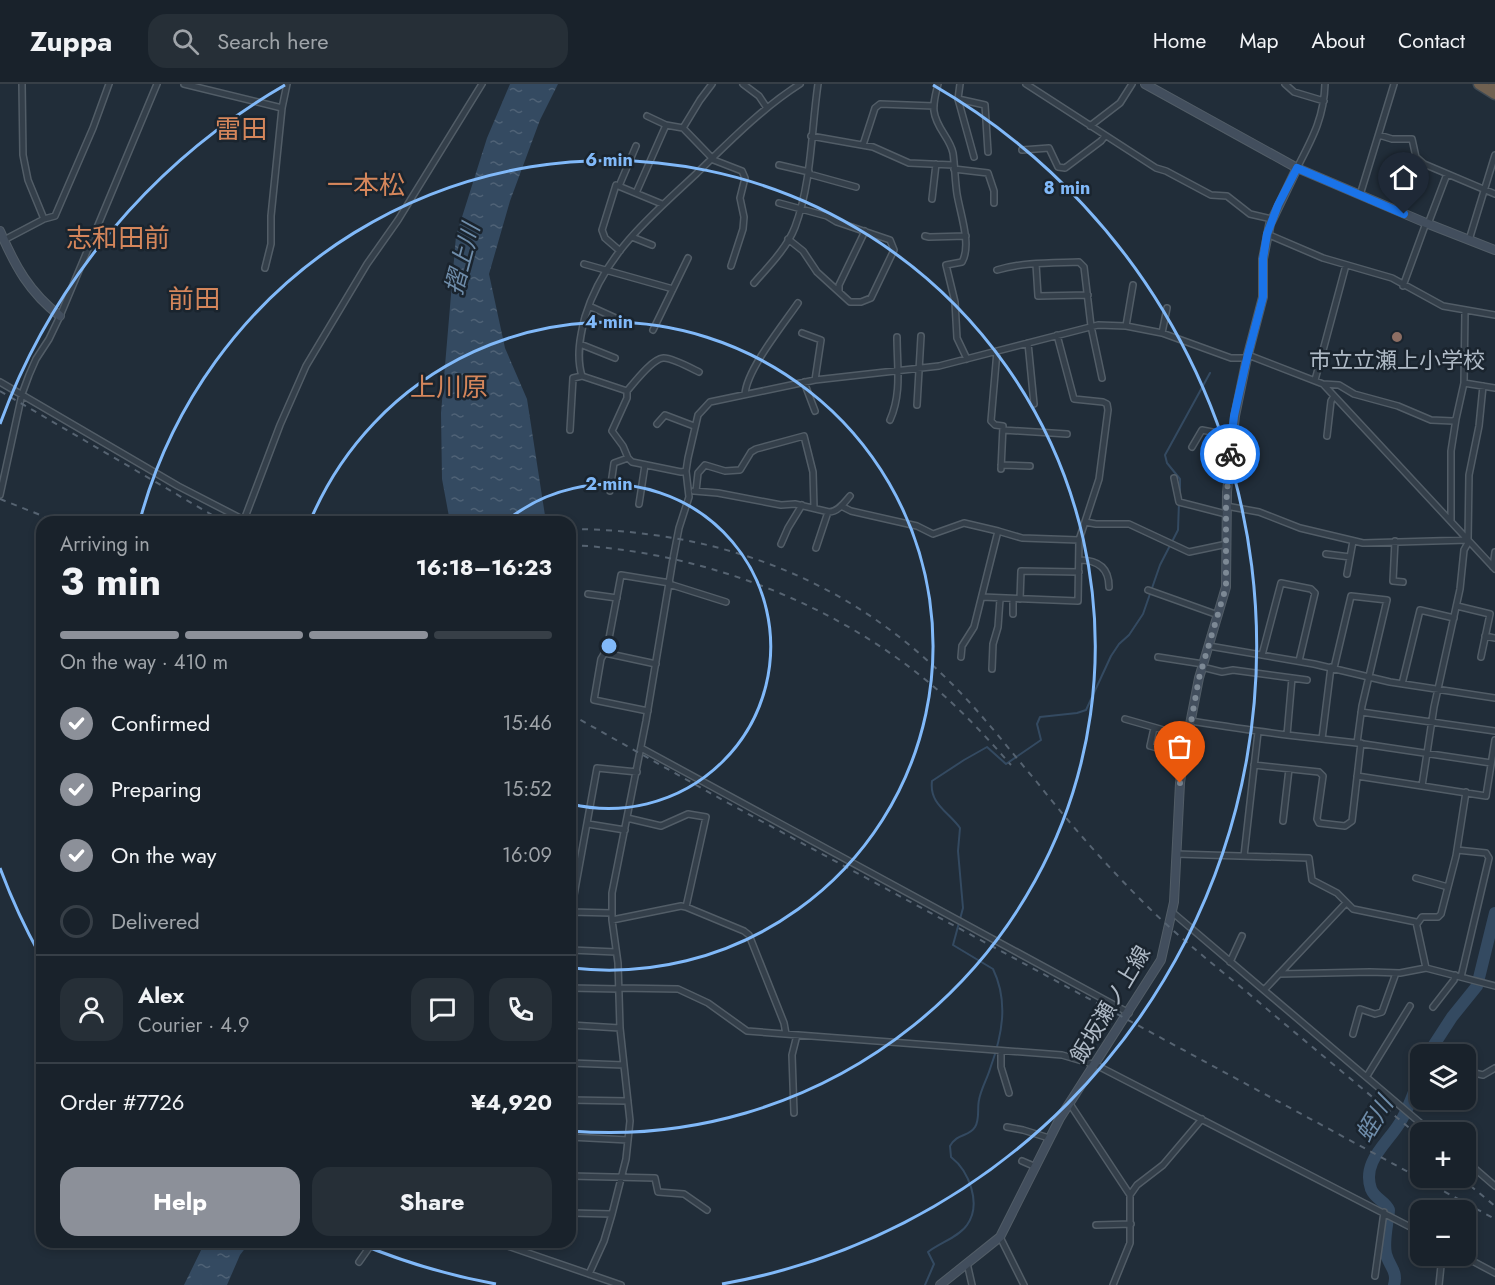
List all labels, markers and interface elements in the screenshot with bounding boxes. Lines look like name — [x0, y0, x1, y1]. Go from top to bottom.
search box — [148, 14, 568, 68]
text: Zuppa — [30, 21, 112, 62]
icon: search — [169, 25, 202, 58]
text: Search here — [217, 25, 329, 57]
text: Home — [1153, 26, 1206, 56]
text: Map — [1239, 26, 1279, 56]
text: About — [1312, 26, 1365, 56]
text: Contact — [1398, 26, 1465, 56]
district label: 雷田 — [215, 110, 267, 148]
text: 6 min — [585, 147, 633, 173]
pin — [1378, 152, 1429, 214]
icon: home — [1387, 161, 1420, 194]
district label: 一本松 — [327, 166, 405, 204]
text: 8 min — [1044, 175, 1090, 201]
water label: 摺上川 — [436, 217, 489, 298]
district label: 志和田前 — [66, 219, 170, 257]
district label: 前田 — [168, 280, 220, 318]
text: 4 min — [585, 309, 633, 335]
marker: 市立立瀬上小学校 — [1390, 330, 1404, 344]
place label: 市立立瀬上小学校 — [1309, 344, 1485, 376]
district label: 上川原 — [410, 368, 488, 406]
courier — [1200, 424, 1260, 484]
icon: bike — [1214, 438, 1247, 471]
text: 2 min — [585, 471, 633, 497]
text: Arriving in — [60, 530, 150, 559]
text: 16:18–16:23 — [416, 551, 552, 583]
text: 3 min — [60, 553, 161, 610]
centre of rings — [599, 636, 619, 656]
text: On the way · 410 m — [60, 648, 228, 677]
icon: check — [60, 707, 93, 740]
text: Confirmed — [111, 707, 210, 739]
text: 15:46 — [503, 709, 552, 738]
pin — [1154, 721, 1205, 783]
icon: bag — [1163, 730, 1196, 763]
icon: check — [60, 773, 93, 806]
text: Preparing — [111, 773, 202, 805]
text: 15:52 — [503, 775, 552, 804]
icon: check — [60, 839, 93, 872]
text: On the way — [111, 839, 216, 871]
text: 16:09 — [502, 841, 552, 870]
text: Delivered — [111, 905, 200, 937]
street label: 飯坂瀬ノ上線 — [1062, 939, 1158, 1069]
button: person — [60, 978, 123, 1041]
button: chat — [411, 978, 474, 1041]
button: phone — [489, 978, 552, 1041]
text: Alex — [138, 979, 184, 1011]
text: Courier · 4.9 — [138, 1011, 250, 1040]
map controls — [1410, 1044, 1476, 1266]
button: layers — [1410, 1044, 1476, 1110]
text: Order #7726 — [60, 1086, 185, 1118]
text: ¥4,920 — [471, 1086, 552, 1118]
water label: 蛭川 — [1347, 1087, 1403, 1149]
button: + — [1410, 1122, 1476, 1188]
button: Help — [60, 1167, 300, 1236]
button: Share — [312, 1167, 552, 1236]
button: − — [1410, 1200, 1476, 1266]

